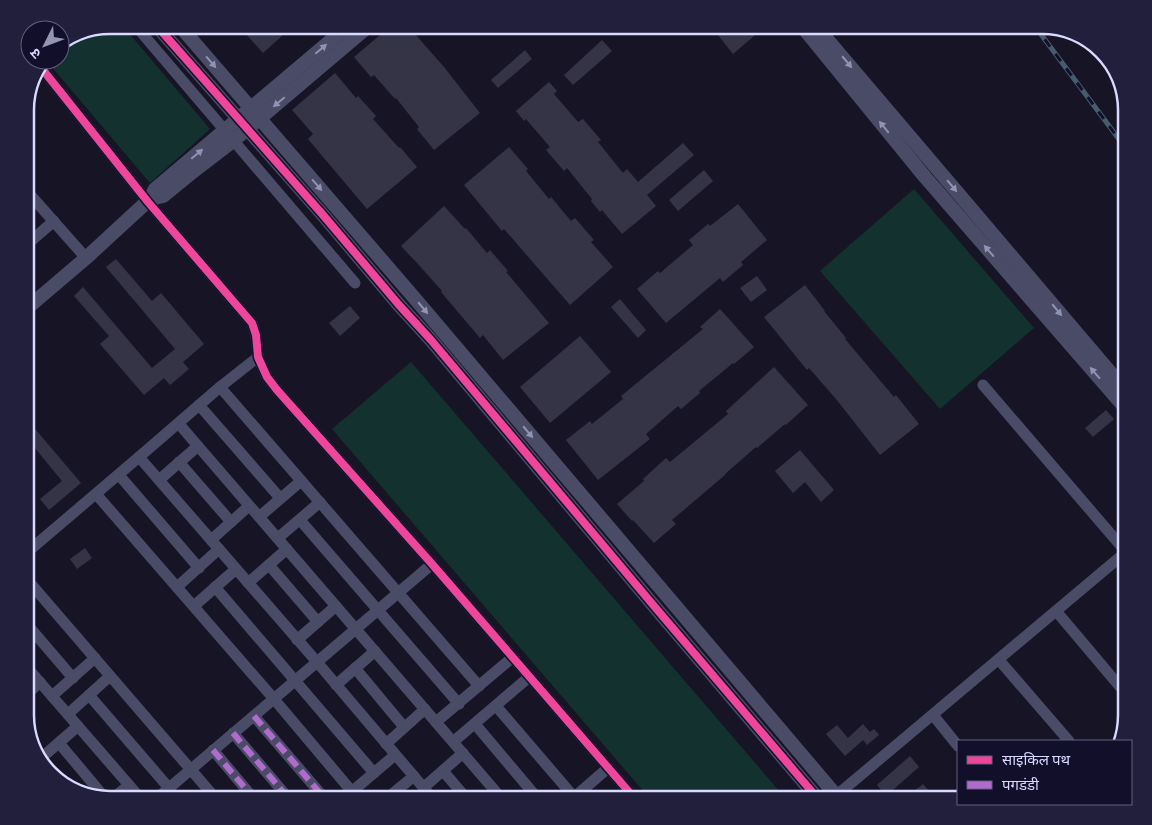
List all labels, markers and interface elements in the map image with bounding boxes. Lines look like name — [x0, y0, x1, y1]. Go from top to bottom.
north arrow — [20, 20, 70, 70]
one-way arrow — [315, 43, 327, 55]
text: उ — [25, 45, 44, 63]
one-way arrow — [205, 55, 216, 68]
one-way arrow — [841, 56, 852, 69]
one-way arrow — [273, 96, 286, 107]
one-way arrow — [878, 120, 889, 133]
one-way arrow — [190, 148, 203, 159]
one-way arrow — [311, 178, 322, 191]
one-way arrow — [946, 180, 957, 193]
one-way arrow — [983, 244, 994, 257]
one-way arrow — [417, 302, 428, 314]
one-way arrow — [1051, 304, 1062, 316]
one-way arrow — [1089, 368, 1101, 380]
one-way arrow — [522, 425, 533, 438]
legend — [957, 740, 1132, 805]
text: साइकिल पथ — [1002, 750, 1070, 768]
text: पगडंडी — [1002, 775, 1040, 793]

